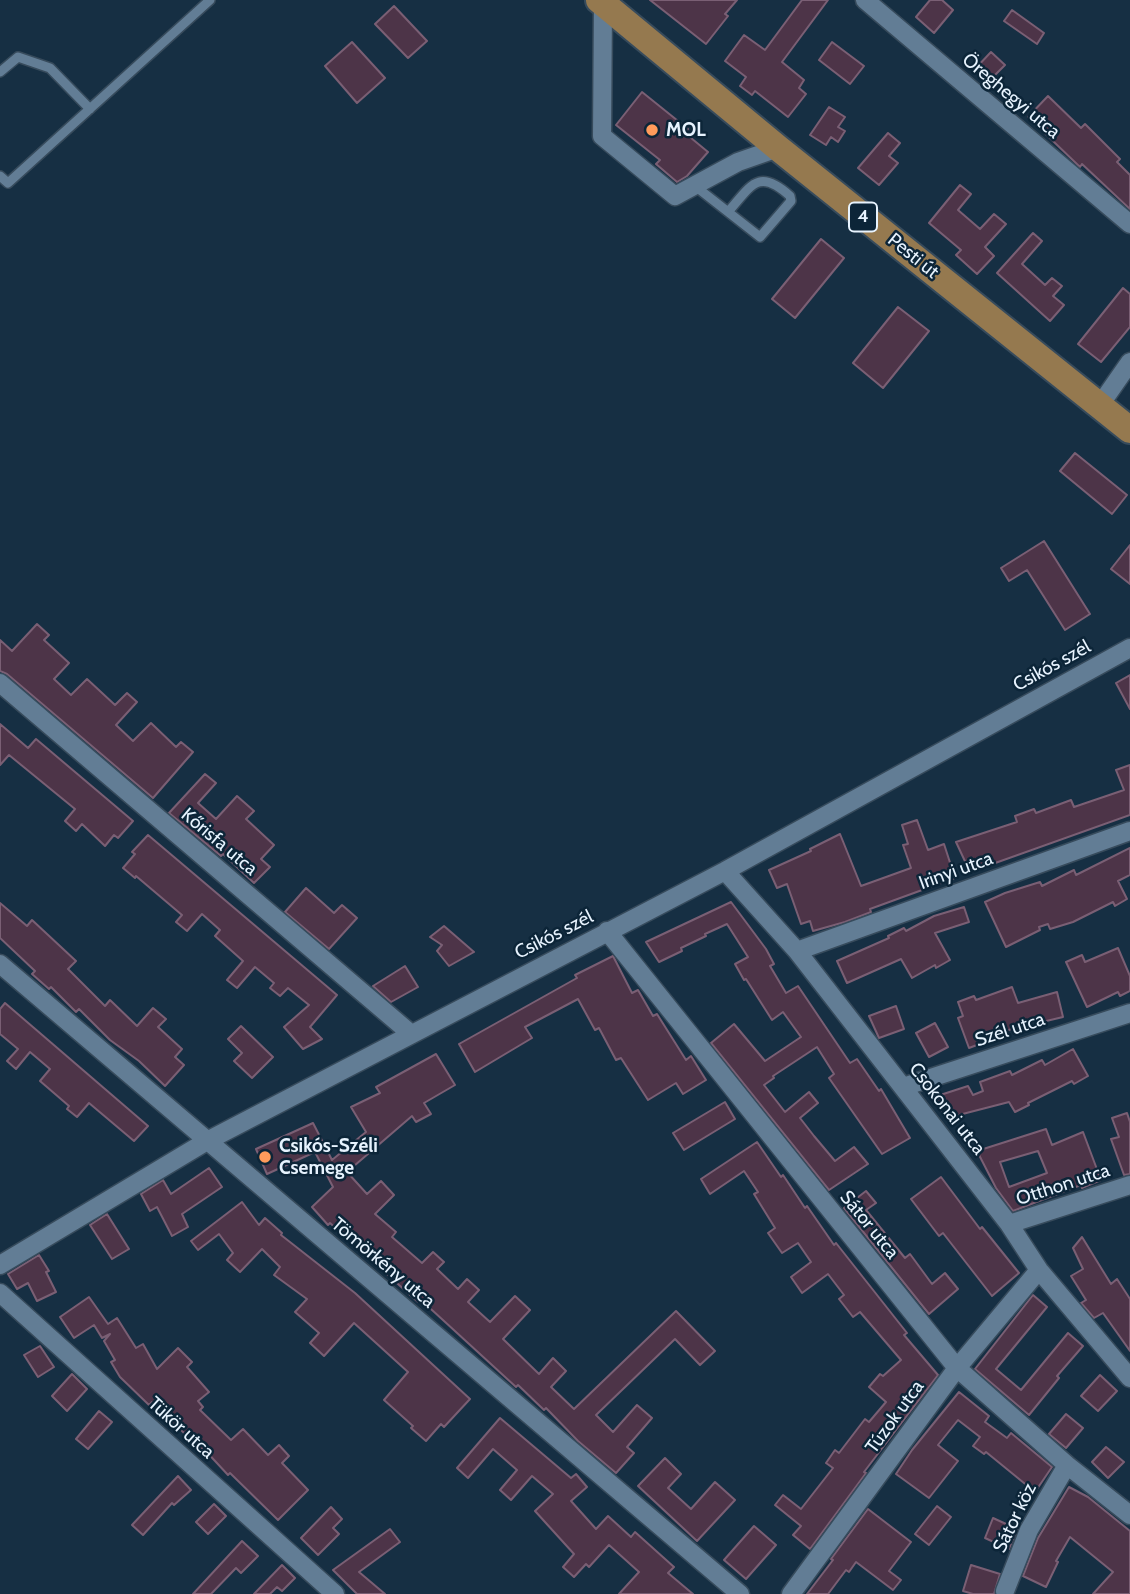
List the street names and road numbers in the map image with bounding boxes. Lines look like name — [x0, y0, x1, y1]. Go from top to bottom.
street label: Öreghegyi utca — [957, 48, 1065, 144]
road number: 4 — [849, 202, 877, 232]
street label: Pesti út — [883, 228, 943, 284]
street label: Csikós szél — [1009, 635, 1095, 697]
street label: Kőrisfa utca — [176, 803, 262, 881]
street label: Irinyi utca — [916, 847, 996, 895]
street label: Csikós szél — [511, 906, 597, 964]
street label: Szél utca — [972, 1008, 1048, 1052]
street label: Csokonai utca — [904, 1058, 990, 1160]
street label: Otthon utca — [1013, 1159, 1113, 1211]
street label: Sátor utca — [835, 1186, 903, 1264]
street label: Tömörkény utca — [327, 1213, 439, 1313]
street label: Túzok utca — [861, 1376, 929, 1458]
street label: Tükör utca — [143, 1392, 219, 1464]
street label: Sátor köz — [988, 1480, 1042, 1556]

